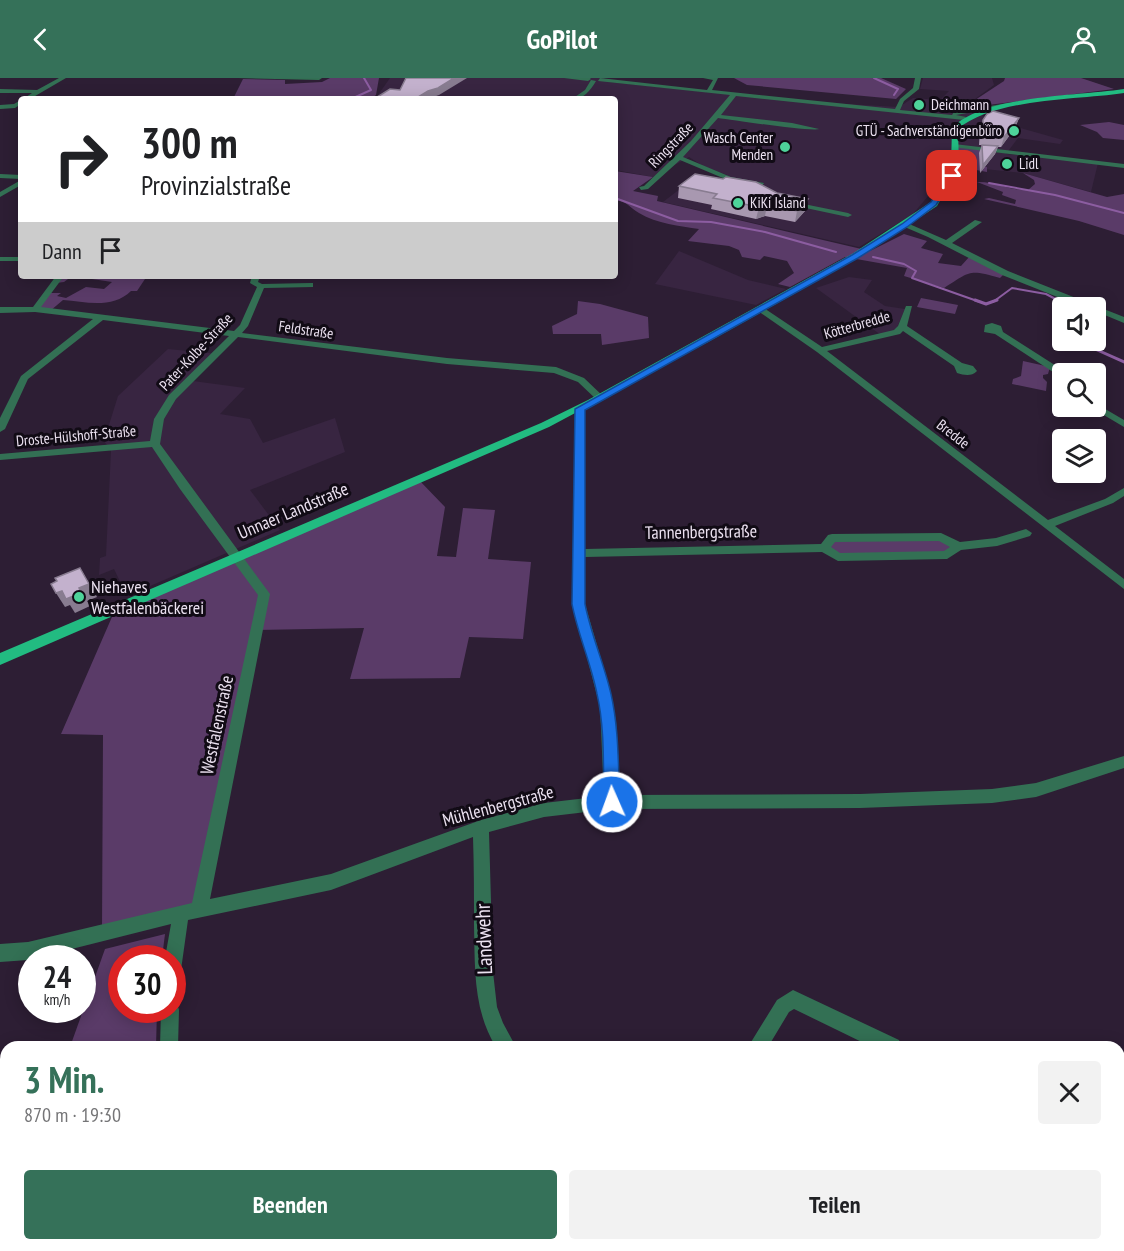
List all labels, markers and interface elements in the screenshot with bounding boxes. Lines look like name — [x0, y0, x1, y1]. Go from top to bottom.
text: GoPilot — [527, 22, 597, 56]
icon: back — [24, 23, 57, 56]
icon: person — [1067, 23, 1100, 56]
place label: Deichmann — [931, 95, 989, 114]
marker: Deichmann — [912, 98, 926, 112]
text: 300 m — [141, 115, 238, 170]
street label: Ringstraße — [644, 118, 697, 172]
icon: right — [42, 120, 120, 198]
place label: GTÜ - Sachverständigenbüro — [856, 121, 1002, 140]
marker: GTÜ - Sachverständigenbüro — [1007, 124, 1021, 138]
place label: Wasch Center Menden — [704, 128, 774, 164]
marker: Wasch Center Menden — [778, 140, 792, 154]
pin — [926, 150, 977, 201]
place label: Lidl — [1019, 154, 1039, 173]
marker: Lidl — [1000, 157, 1014, 171]
icon: arrive — [935, 159, 968, 192]
text: Provinzialstraße — [141, 168, 291, 202]
place label: KiKi Island — [750, 193, 806, 212]
marker: KiKi Island — [731, 196, 745, 210]
icon: arrive — [94, 234, 127, 267]
text: Dann — [42, 237, 82, 265]
map controls — [1052, 297, 1106, 483]
button: sound — [1052, 297, 1106, 351]
street label: Kötterbredde — [822, 306, 892, 343]
street label: Pater-Kolbe-Straße — [155, 309, 236, 394]
street label: Feldstraße — [277, 316, 335, 343]
button: search — [1052, 363, 1106, 417]
street label: Bredde — [933, 415, 974, 452]
street label: Droste-Hülshoff-Straße — [15, 421, 137, 450]
button: layers — [1052, 429, 1106, 483]
street label: Unnaer Landstraße — [234, 477, 352, 544]
street label: Tannenbergstraße — [645, 519, 757, 544]
place label: Niehaves Westfalenbäckerei — [91, 575, 204, 619]
marker: Niehaves Westfalenbäckerei — [72, 590, 86, 604]
street label: Westfalenstraße — [195, 673, 238, 777]
position arrow — [580, 770, 644, 834]
street label: Mühlenbergstraße — [440, 780, 556, 831]
street label: Landwehr — [469, 903, 498, 975]
speed limit sign: 30 — [108, 945, 186, 1023]
text: 24 — [43, 957, 71, 996]
text: km/h — [44, 990, 70, 1009]
text: 3 Min. — [24, 1056, 104, 1103]
button: close — [1038, 1061, 1101, 1124]
text: 870 m · 19:30 — [24, 1102, 121, 1128]
button: Beenden — [24, 1170, 557, 1239]
button: Teilen — [569, 1170, 1101, 1239]

